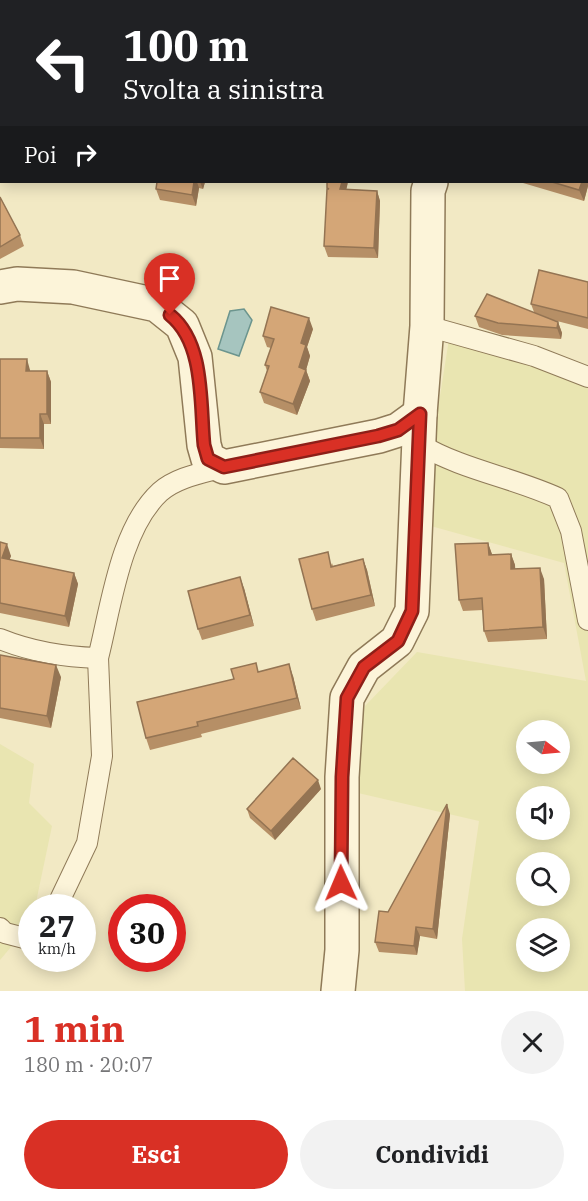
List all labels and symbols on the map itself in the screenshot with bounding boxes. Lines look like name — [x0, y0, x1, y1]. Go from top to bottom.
pin — [144, 253, 195, 315]
north arrow — [516, 720, 570, 774]
position arrow — [309, 851, 373, 915]
speed limit sign: 30 — [108, 894, 186, 972]

